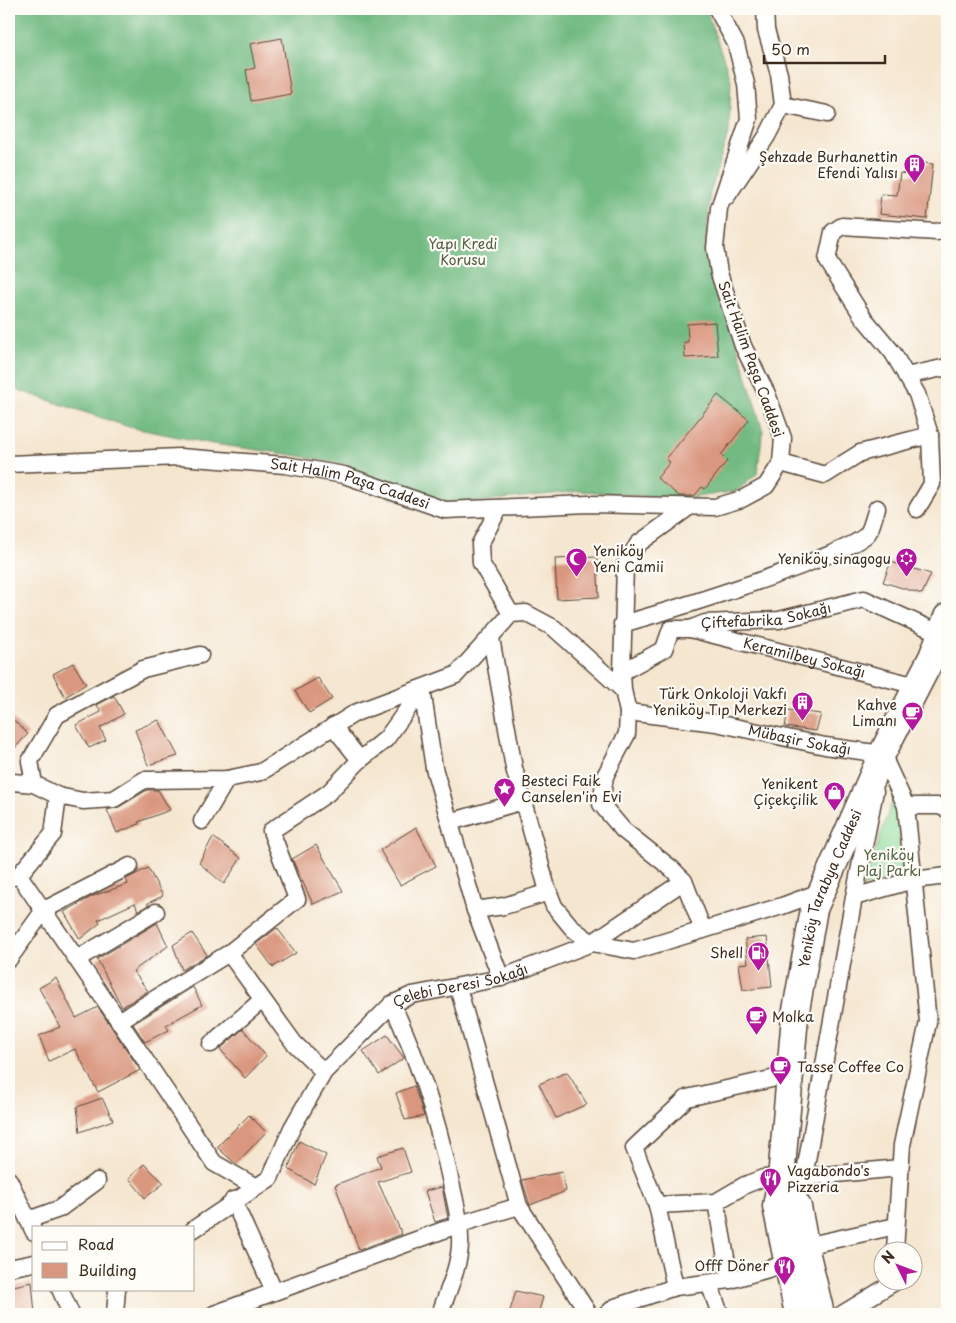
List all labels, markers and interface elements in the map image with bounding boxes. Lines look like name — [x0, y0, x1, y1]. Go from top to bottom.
scale bar — [764, 32, 885, 64]
text: 50 m — [771, 37, 810, 60]
place label: Şehzade Burhanettin Efendi Yalısı — [759, 146, 898, 183]
building icon: Şehzade Burhanettin Efendi Yalısı — [902, 153, 926, 184]
park label: Yapı Kredi Korusu — [429, 233, 498, 270]
street label: Sait Halim Paşa Caddesi — [713, 278, 790, 440]
street label: Sait Halim Paşa Caddesi — [269, 453, 433, 514]
place label: Yeniköy Yeni Camii — [593, 540, 664, 577]
mosque icon: Yeniköy Yeni Camii — [565, 547, 589, 578]
synagogue icon: Yeniköy sinagogu — [895, 547, 919, 578]
place label: Yeniköy sinagogu — [778, 548, 891, 569]
street label: Çiftefabrika Sokağı — [700, 596, 833, 633]
street label: Keramilbey Sokağı — [741, 632, 868, 683]
place label: Türk Onkoloji Vakfı Yeniköy Tıp Merkezi — [653, 683, 787, 720]
building icon: Türk Onkoloji Vakfı Yeniköy Tıp Merkezi — [791, 690, 815, 721]
place label: Kahve Limanı — [852, 694, 897, 731]
cafe icon: Kahve Limanı — [901, 701, 925, 732]
street label: Mübaşir Sokağı — [746, 719, 852, 760]
place label: Besteci Faik Canselen'in Evi — [521, 770, 622, 807]
place label: Yenikent Çiçekçilik — [753, 773, 818, 810]
place icon: Besteci Faik Canselen'in Evi — [493, 777, 517, 808]
shop icon: Yenikent Çiçekçilik — [822, 780, 846, 811]
street label: Yeniköy Tarabya Caddesi — [793, 806, 866, 969]
park label: Yeniköy Plaj Parkı — [856, 844, 922, 881]
fuel station icon: Shell — [747, 941, 771, 972]
place label: Shell — [710, 942, 743, 963]
street label: Çelebi Deresi Sokağı — [389, 958, 531, 1012]
cafe icon: Molka — [744, 1005, 768, 1036]
place label: Molka — [772, 1006, 814, 1027]
cafe icon: Tasse Coffee Co — [769, 1055, 793, 1086]
place label: Tasse Coffee Co — [797, 1056, 904, 1077]
place label: Vagabondo's Pizzeria — [787, 1160, 870, 1197]
restaurant icon: Vagabondo's Pizzeria — [759, 1167, 783, 1198]
legend — [32, 1226, 195, 1290]
text: Road — [78, 1232, 114, 1255]
north arrow — [874, 1240, 924, 1290]
text: N — [876, 1246, 899, 1268]
restaurant icon: Offf Döner — [773, 1254, 797, 1285]
place label: Offf Döner — [694, 1255, 769, 1276]
text: Building — [78, 1258, 137, 1281]

